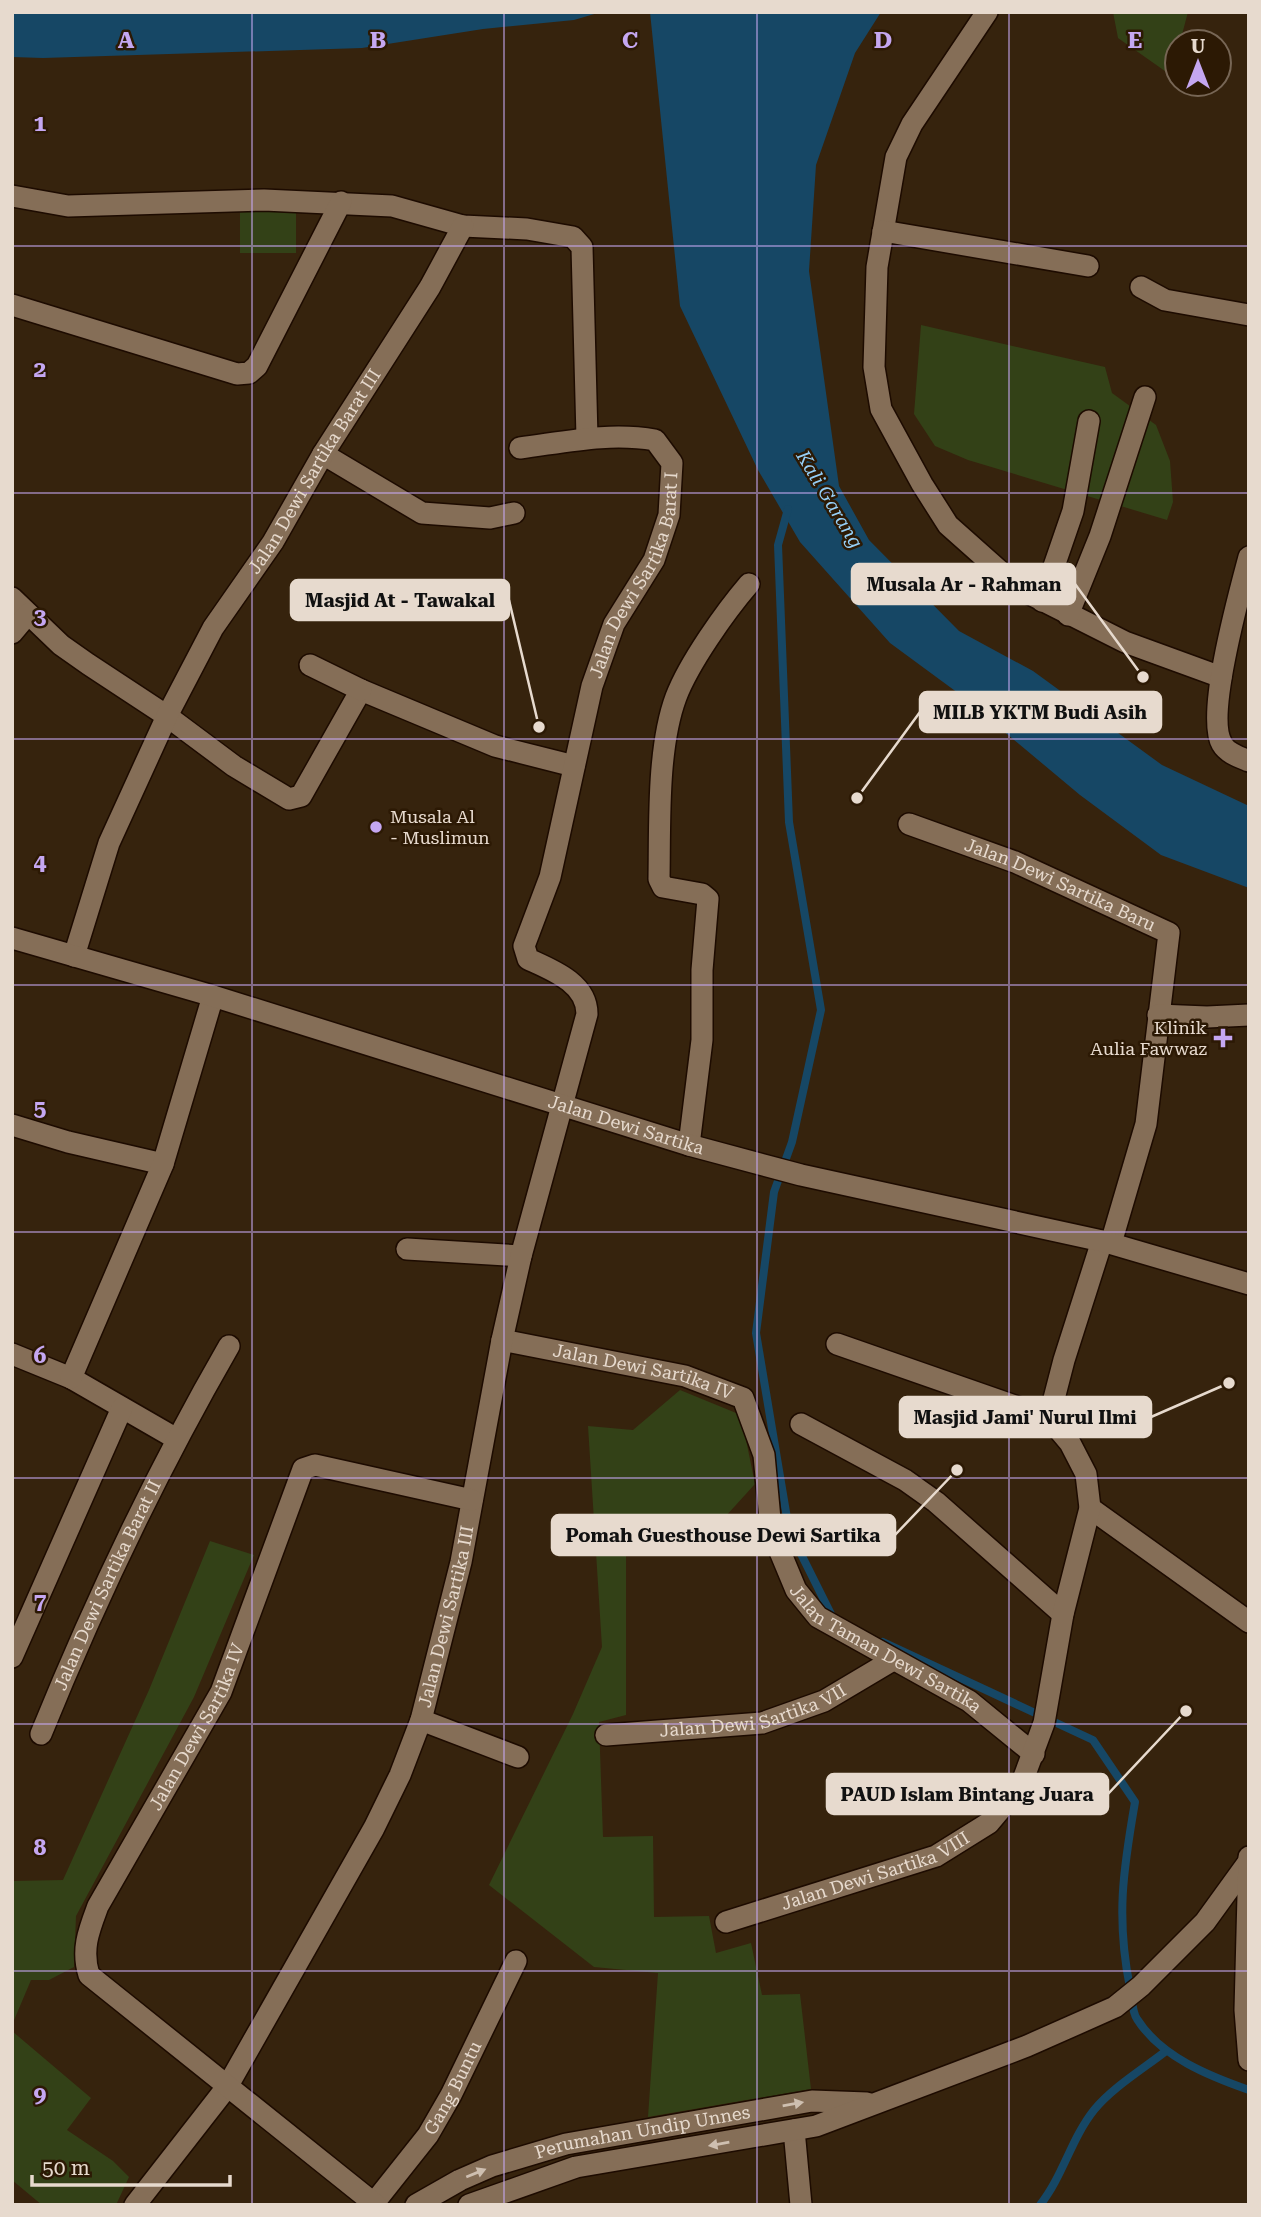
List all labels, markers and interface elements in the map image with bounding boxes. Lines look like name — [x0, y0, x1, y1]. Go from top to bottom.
text: A — [118, 27, 135, 54]
text: B — [370, 27, 386, 54]
text: C — [622, 27, 638, 54]
text: D — [874, 27, 892, 54]
text: E — [1128, 27, 1142, 54]
north arrow — [1163, 28, 1233, 98]
text: U — [1191, 35, 1206, 58]
text: 1 — [34, 110, 47, 137]
text: 2 — [34, 356, 46, 383]
street label: Jalan Dewi Sartika Barat III — [243, 365, 385, 577]
water label: Kali Garang — [791, 445, 868, 552]
street label: Jalan Dewi Sartika Barat I — [585, 471, 681, 681]
callout: Musala Ar - Rahman — [852, 564, 1075, 604]
text: Musala Ar - Rahman — [867, 573, 1062, 596]
callout: Masjid At - Tawakal — [291, 580, 509, 620]
text: Masjid At - Tawakal — [305, 589, 495, 612]
text: 3 — [34, 603, 47, 630]
callout: MILB YKTM Budi Asih — [920, 692, 1161, 732]
text: MILB YKTM Budi Asih — [933, 701, 1147, 724]
place label: Musala Al - Muslimun — [390, 806, 490, 848]
marker: Musala Al - Muslimun — [368, 819, 384, 835]
street label: Jalan Dewi Sartika Baru — [962, 834, 1159, 935]
text: 4 — [34, 849, 47, 876]
place label: Klinik Aulia Fawwaz — [1090, 1017, 1208, 1059]
marker: Klinik Aulia Fawwaz — [1213, 1028, 1233, 1048]
street label: Jalan Dewi Sartika — [546, 1091, 706, 1159]
text: 5 — [34, 1095, 47, 1122]
street label: Jalan Dewi Sartika IV — [551, 1339, 737, 1404]
text: 6 — [34, 1342, 47, 1369]
callout: Masjid Jami' Nurul Ilmi — [900, 1397, 1151, 1437]
text: Masjid Jami' Nurul Ilmi — [913, 1406, 1137, 1429]
street label: Jalan Dewi Sartika Barat II — [49, 1476, 165, 1693]
callout: Pomah Guesthouse Dewi Sartika — [552, 1515, 895, 1555]
street label: Jalan Dewi Sartika III — [414, 1524, 478, 1709]
text: Pomah Guesthouse Dewi Sartika — [565, 1524, 881, 1547]
street label: Jalan Taman Dewi Sartika — [786, 1580, 986, 1717]
text: 7 — [34, 1588, 47, 1615]
street label: Jalan Dewi Sartika IV — [144, 1640, 248, 1814]
street label: Jalan Dewi Sartika VII — [659, 1679, 850, 1741]
callout: PAUD Islam Bintang Juara — [827, 1774, 1108, 1814]
text: PAUD Islam Bintang Juara — [840, 1783, 1094, 1806]
street label: Jalan Dewi Sartika VIII — [778, 1827, 973, 1914]
text: 8 — [34, 1834, 47, 1861]
street label: Gang Buntu — [419, 2037, 486, 2139]
text: 9 — [34, 2081, 47, 2108]
one-way arrow — [783, 2098, 805, 2109]
street label: Perumahan Undip Unnes — [532, 2101, 752, 2163]
one-way arrow — [708, 2138, 730, 2149]
scale bar — [32, 2144, 229, 2188]
text: 50 m — [42, 2156, 90, 2180]
one-way arrow — [466, 2167, 486, 2179]

